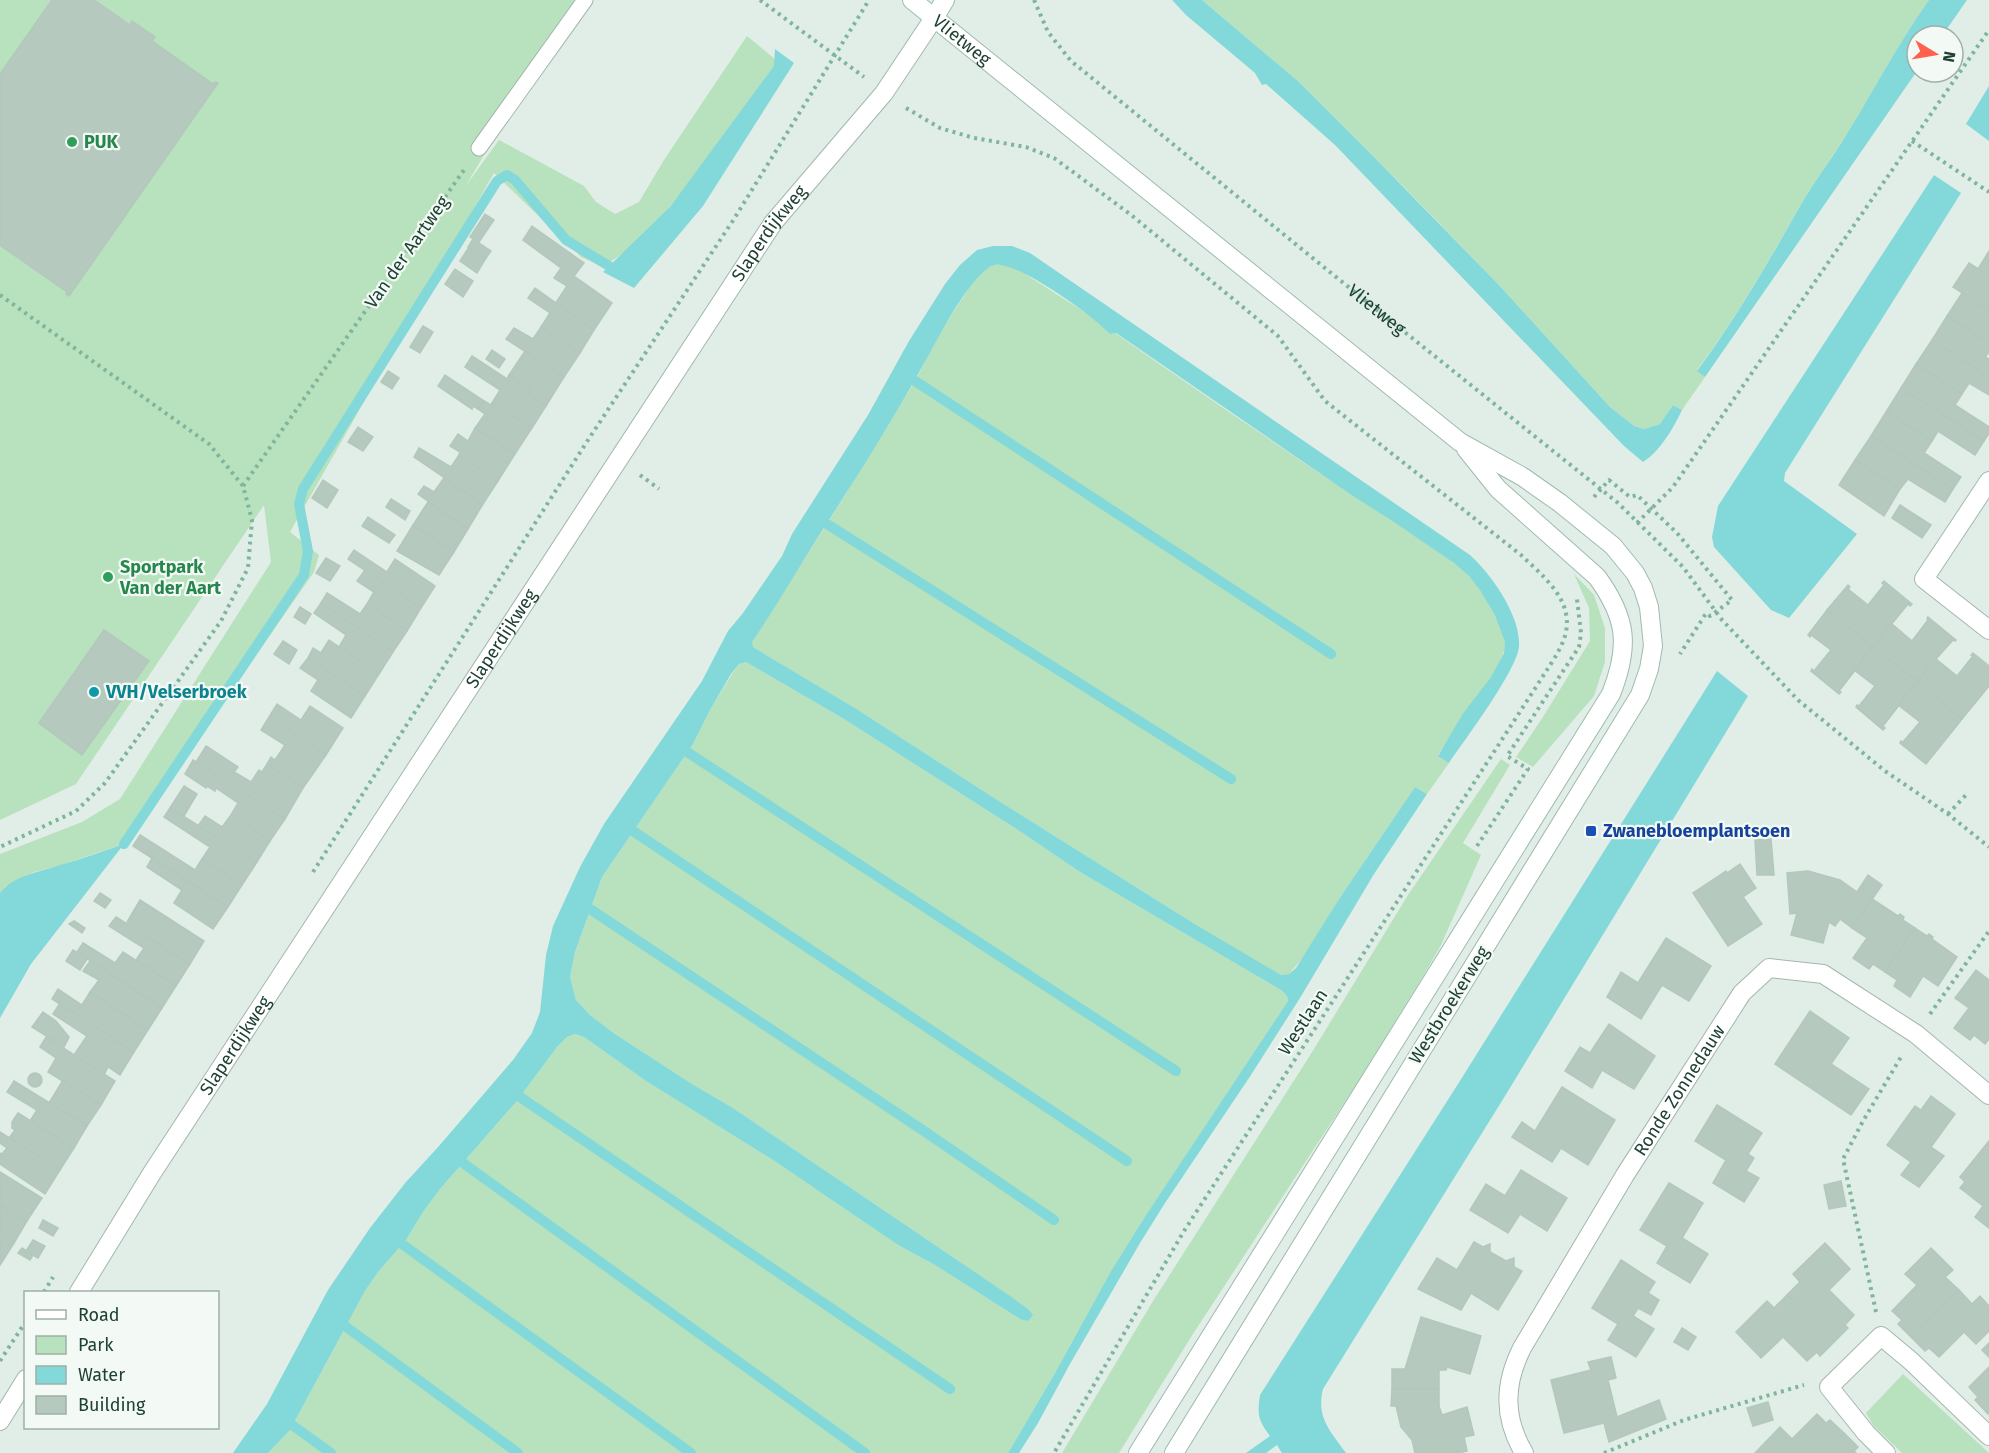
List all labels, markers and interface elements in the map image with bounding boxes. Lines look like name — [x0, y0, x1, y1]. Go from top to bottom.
street label: Vlietweg — [928, 10, 996, 71]
north arrow — [1905, 24, 1965, 84]
text: N — [1939, 50, 1960, 64]
place label: PUK — [84, 131, 119, 153]
marker: PUK — [65, 135, 79, 149]
street label: Slaperdijkweg — [727, 180, 812, 286]
street label: Van der Aartweg — [360, 191, 454, 313]
street label: Vlietweg — [1343, 280, 1411, 340]
place label: Sportpark Van der Aart — [119, 556, 222, 599]
marker: Sportpark Van der Aart — [101, 570, 115, 584]
street label: Slaperdijkweg — [461, 584, 542, 692]
place label: VVH/Velserbroek — [105, 681, 248, 703]
marker: VVH/Velserbroek — [87, 685, 101, 699]
place label: Zwanebloemplantsoen — [1603, 820, 1790, 842]
marker: Zwanebloemplantsoen — [1584, 824, 1598, 838]
street label: Westbroekerweg — [1404, 942, 1494, 1068]
street label: Westlaan — [1273, 985, 1333, 1059]
street label: Slaperdijkweg — [195, 991, 276, 1099]
street label: Ronde Zonnedauw — [1629, 1021, 1730, 1160]
legend — [24, 1291, 219, 1429]
text: Road — [78, 1304, 120, 1326]
text: Park — [78, 1334, 114, 1356]
text: Water — [78, 1364, 125, 1386]
text: Building — [78, 1394, 146, 1416]

